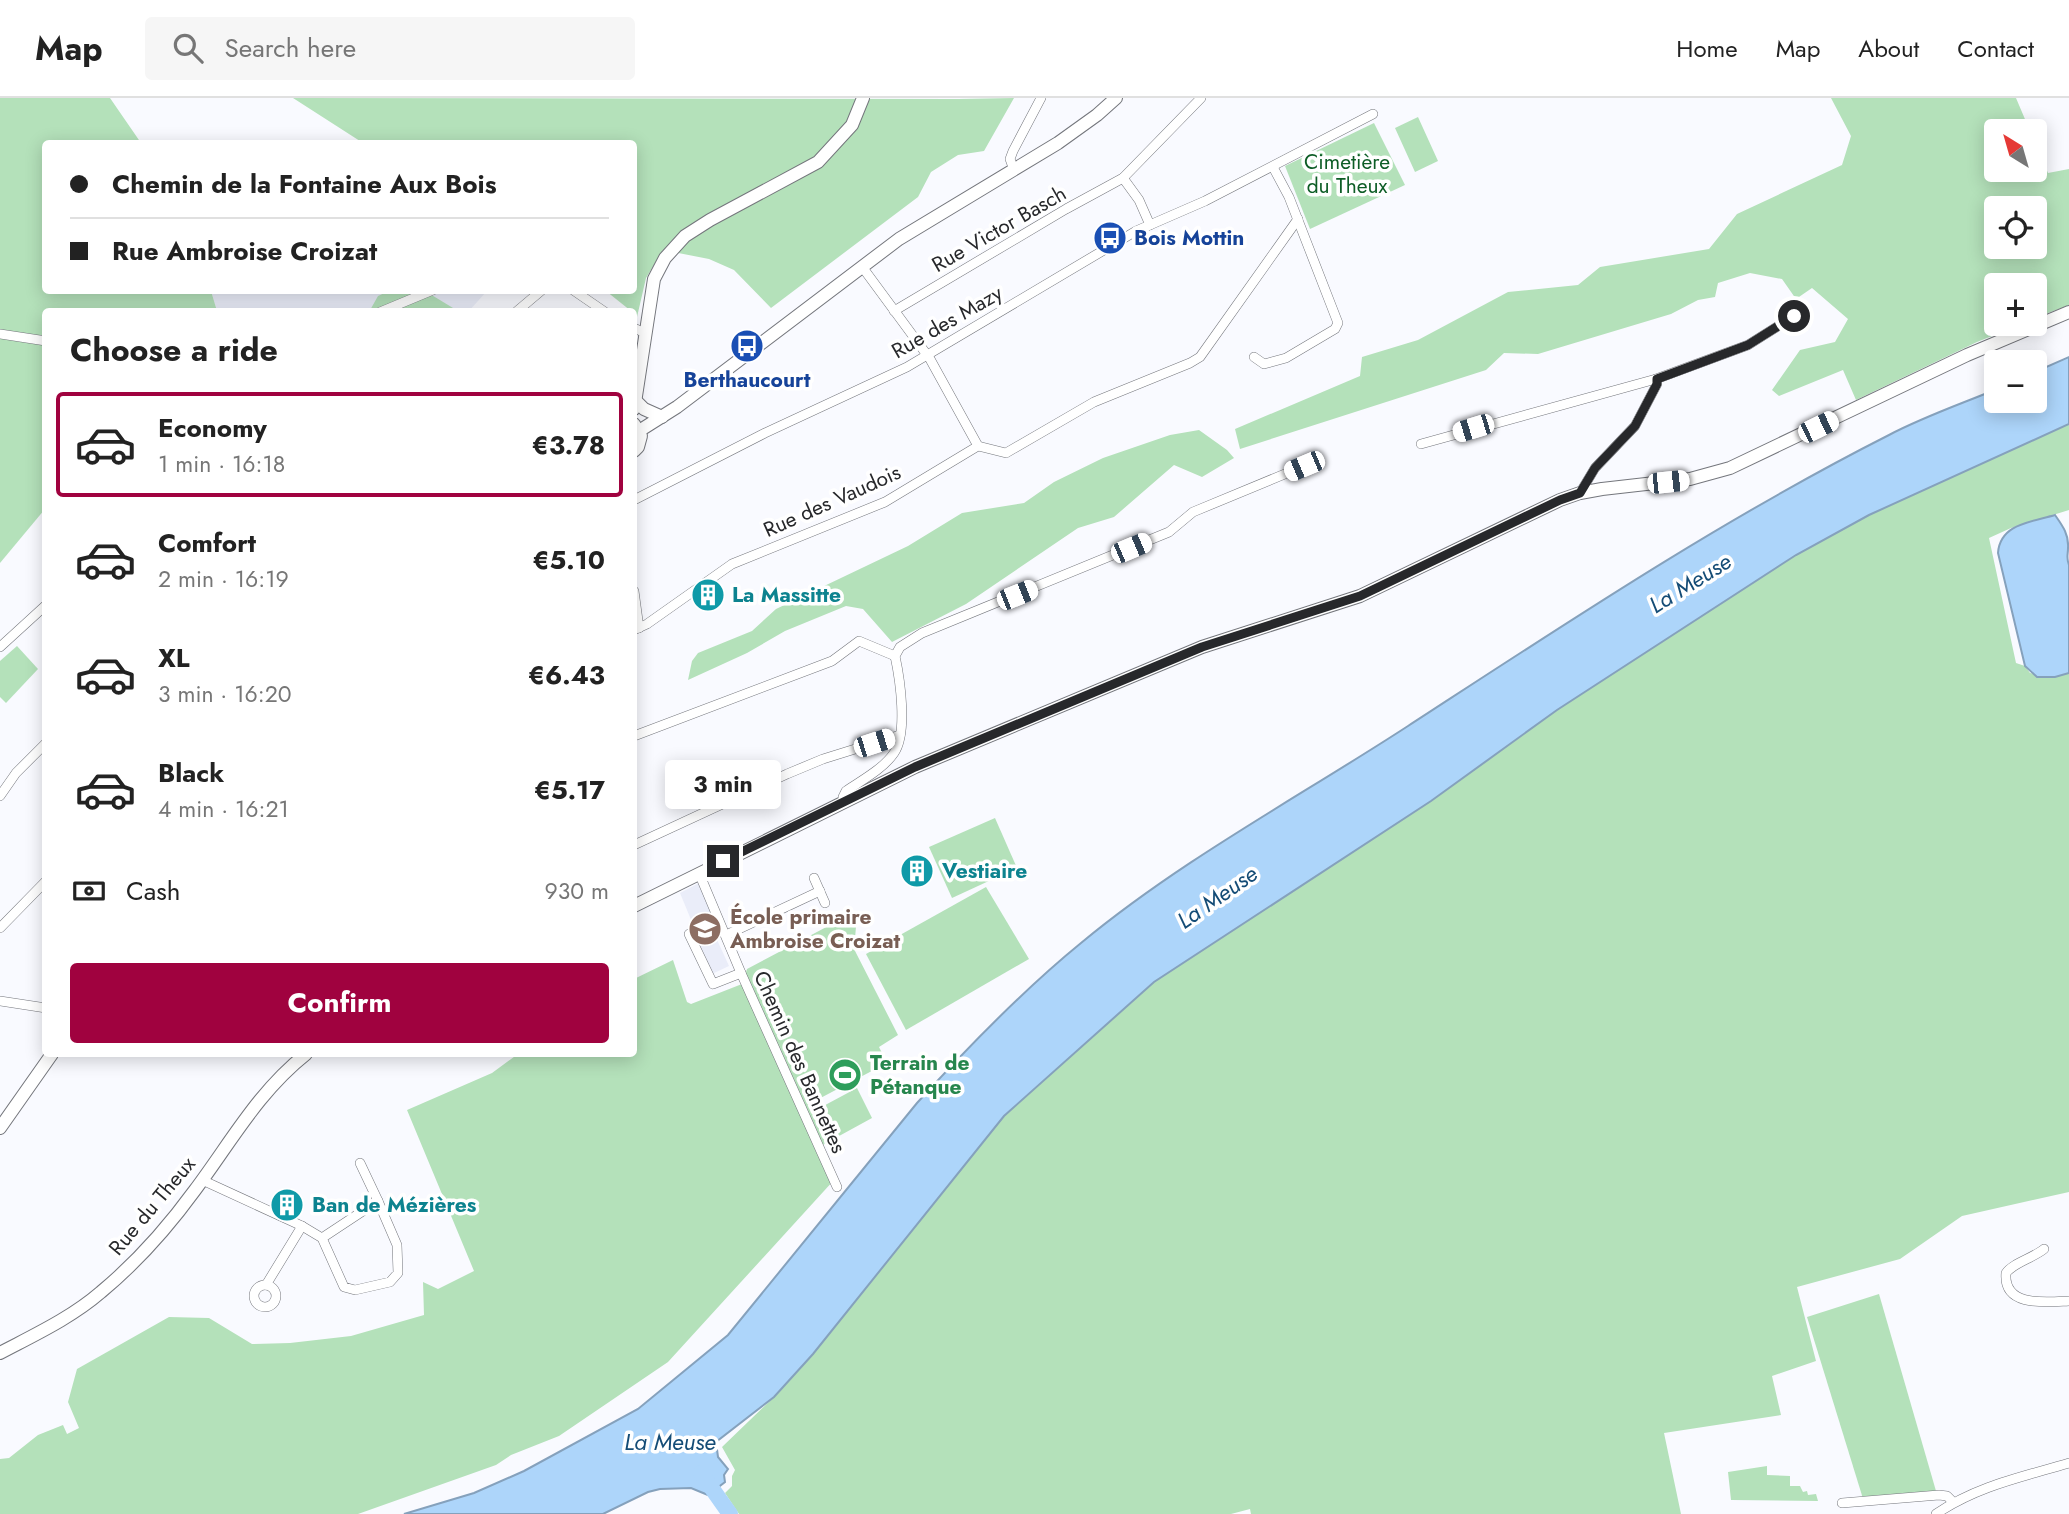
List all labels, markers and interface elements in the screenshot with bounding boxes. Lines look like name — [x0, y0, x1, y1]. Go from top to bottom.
search box — [145, 17, 635, 80]
text: Map — [35, 25, 103, 72]
icon: search — [169, 29, 207, 67]
text: Search here — [225, 29, 356, 67]
text: Home — [1676, 31, 1738, 66]
text: Map — [1776, 31, 1820, 66]
text: About — [1858, 31, 1919, 66]
text: Contact — [1957, 31, 2034, 66]
north arrow — [1984, 119, 2048, 182]
map controls — [1984, 119, 2047, 413]
park label: Cimetière du Theux — [1304, 147, 1390, 201]
text: Chemin de la Fontaine Aux Bois — [112, 165, 497, 203]
street label: Rue Victor Basch — [926, 178, 1072, 280]
button: locate — [1984, 196, 2047, 259]
bus stop icon: Bois Mottin — [1091, 219, 1129, 257]
place label: Bois Mottin — [1134, 223, 1244, 253]
text: Rue Ambroise Croizat — [112, 232, 377, 270]
button: + — [1984, 273, 2047, 336]
street label: Rue des Mazy — [886, 278, 1009, 366]
route start — [1778, 300, 1810, 332]
text: Choose a ride — [70, 327, 278, 373]
bus stop icon: Berthaucourt — [728, 327, 766, 365]
button: − — [1984, 350, 2047, 413]
place label: Berthaucourt — [684, 365, 811, 395]
car — [1795, 408, 1842, 446]
text: Economy — [158, 409, 267, 447]
car — [1450, 412, 1497, 444]
icon: car — [74, 413, 137, 476]
text: €3.78 — [532, 426, 605, 464]
text: 1 min · 16:18 — [158, 447, 285, 481]
car — [1281, 448, 1328, 484]
street label: Rue des Vaudois — [758, 457, 906, 545]
car — [1647, 469, 1690, 495]
text: Comfort — [158, 524, 256, 562]
icon: car — [74, 528, 137, 591]
car — [1108, 530, 1155, 566]
text: €5.10 — [532, 541, 605, 579]
water label: La Meuse — [1642, 544, 1738, 622]
text: 2 min · 16:19 — [158, 562, 289, 596]
building icon: La Massitte — [689, 576, 727, 614]
car — [994, 577, 1041, 613]
place label: La Massitte — [732, 580, 841, 610]
text: XL — [158, 639, 190, 677]
icon: car — [74, 643, 137, 706]
text: €6.43 — [528, 656, 605, 694]
text: 3 min · 16:20 — [158, 677, 292, 711]
car — [851, 727, 898, 759]
text: Black — [158, 754, 224, 792]
icon: car — [74, 758, 137, 821]
callout: 3 min — [665, 760, 781, 808]
text: 3 min — [693, 767, 753, 801]
text: €5.17 — [534, 771, 605, 809]
text: 4 min · 16:21 — [158, 792, 289, 826]
route end — [707, 845, 739, 877]
building icon: Vestiaire — [898, 852, 936, 890]
place label: Vestiaire — [941, 856, 1027, 886]
water label: La Meuse — [1170, 857, 1265, 937]
icon: cash — [70, 872, 108, 910]
text: Cash — [126, 872, 180, 910]
text: 930 m — [545, 874, 609, 908]
place label: École primaire Ambroise Croizat — [729, 902, 901, 956]
school or university icon: École primaire Ambroise Croizat — [686, 910, 724, 948]
button: Confirm — [70, 963, 609, 1043]
street label: Chemin des Bannettes — [746, 966, 854, 1158]
place label: Terrain de Pétanque — [870, 1048, 969, 1102]
sports icon: Terrain de Pétanque — [826, 1056, 864, 1094]
street label: Rue du Theux — [102, 1150, 202, 1262]
building icon: Ban de Mézières — [268, 1186, 306, 1224]
place label: Ban de Mézières — [312, 1190, 477, 1220]
water label: La Meuse — [624, 1425, 716, 1459]

